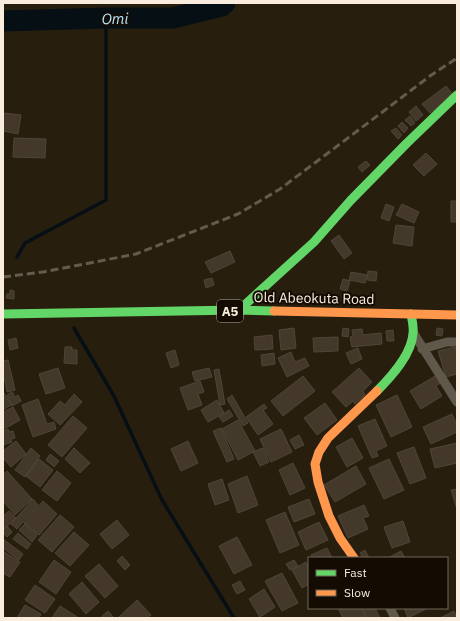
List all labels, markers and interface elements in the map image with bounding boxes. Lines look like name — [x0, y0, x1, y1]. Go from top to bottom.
water label: Omi — [101, 9, 129, 28]
street label: Old Abeokuta Road — [253, 288, 375, 308]
road number: A5 — [217, 300, 243, 322]
legend — [308, 557, 448, 609]
text: Fast — [344, 565, 367, 580]
text: Slow — [344, 585, 370, 600]

